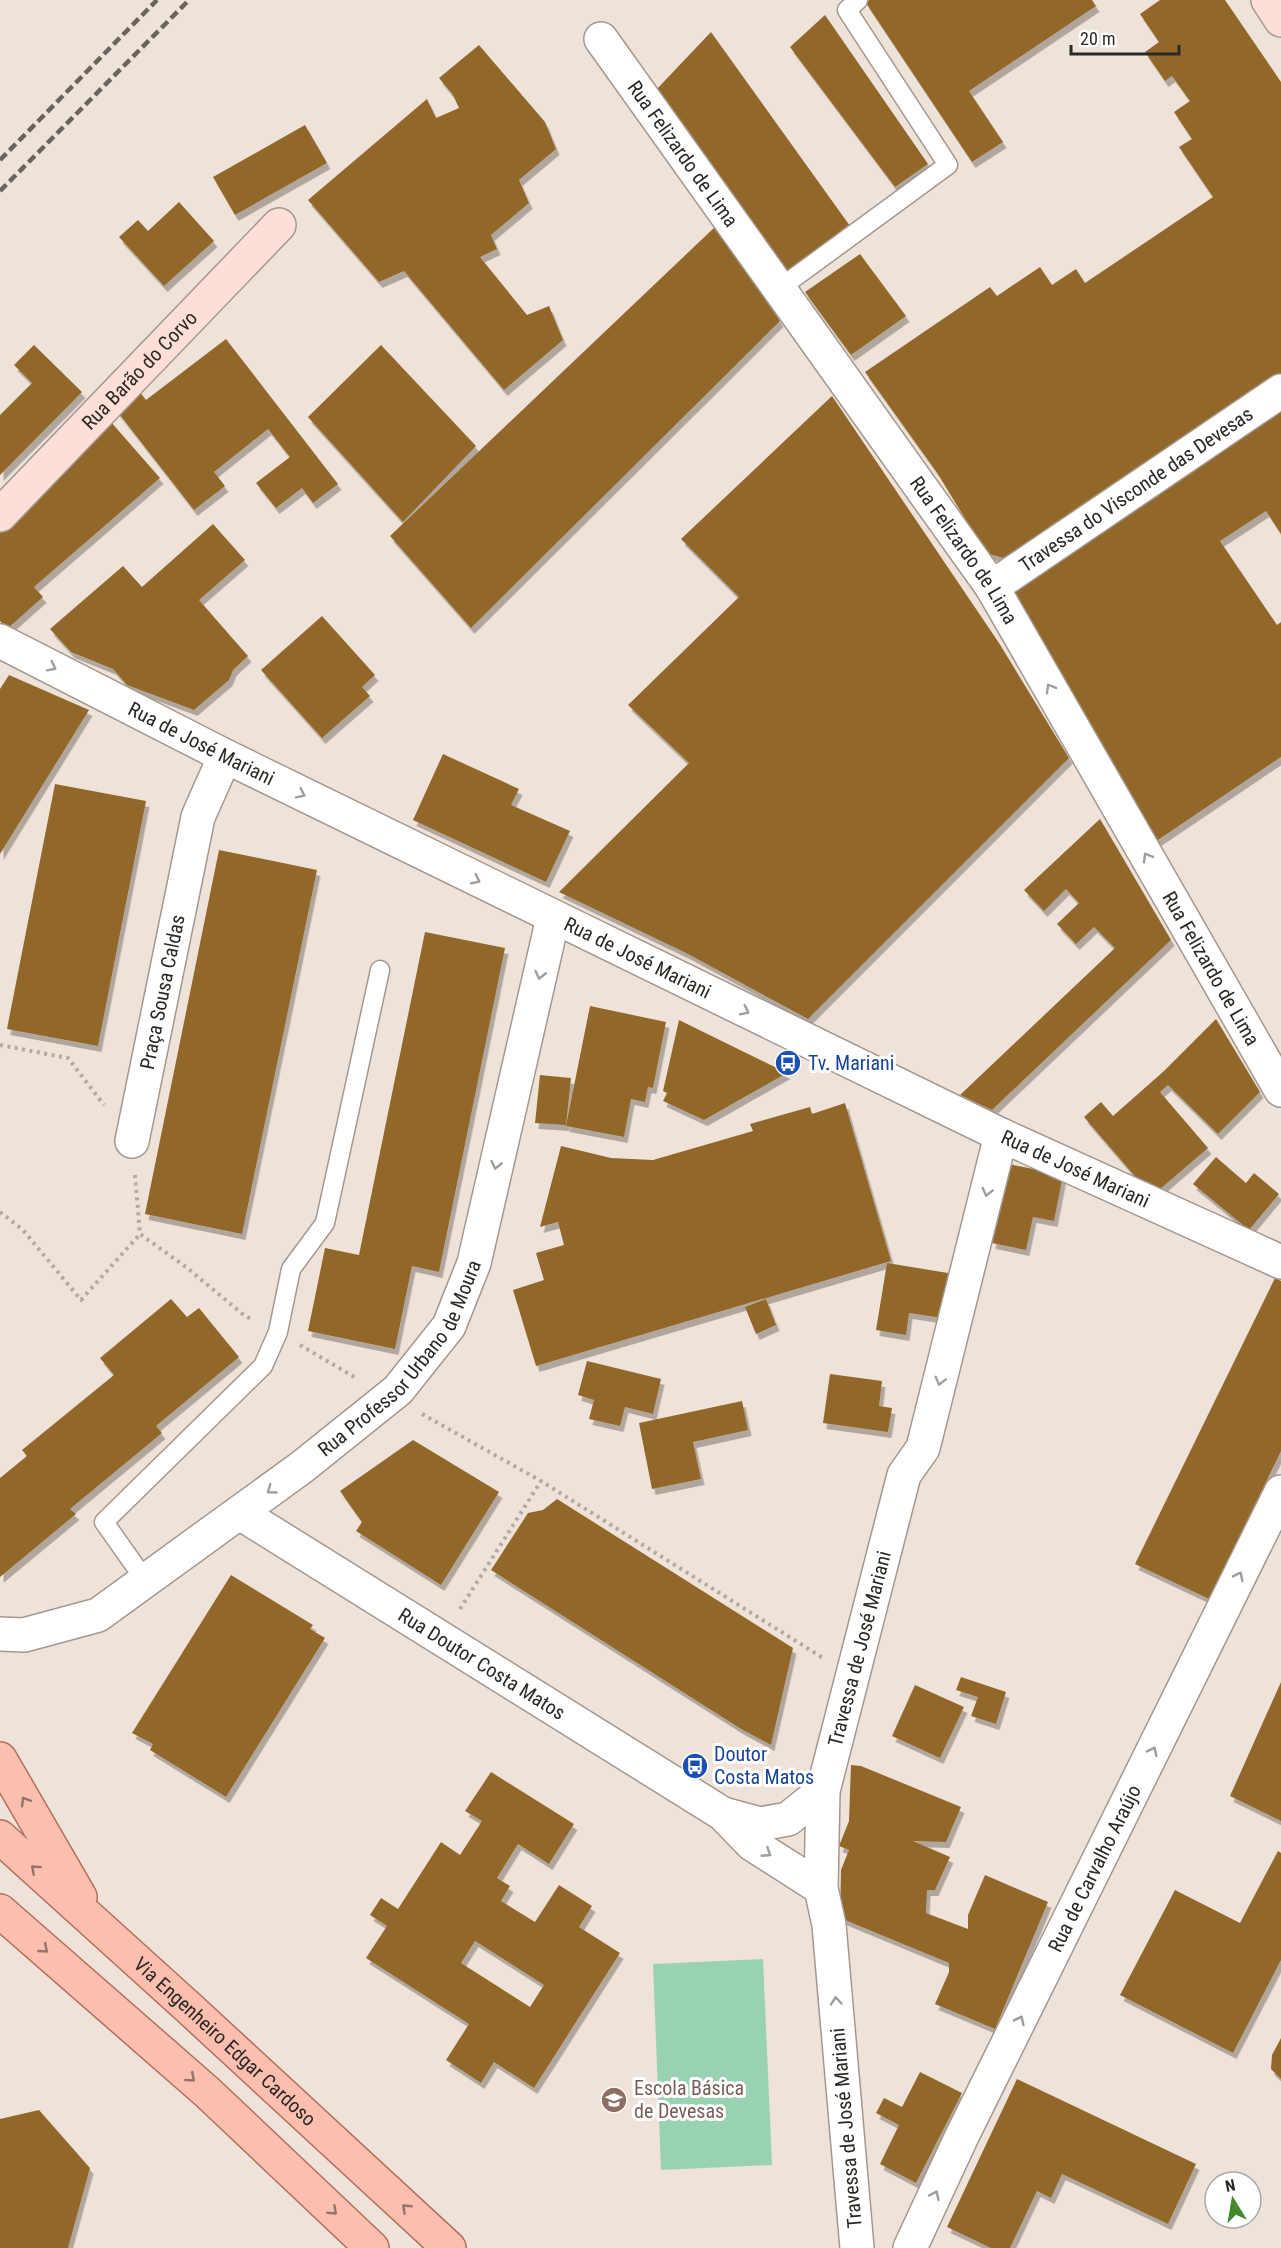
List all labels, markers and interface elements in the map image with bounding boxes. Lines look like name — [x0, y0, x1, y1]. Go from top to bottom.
scale bar — [1071, 18, 1179, 56]
text: 20 m — [1080, 28, 1115, 49]
street label: Rua Felizardo de Lima — [623, 76, 743, 232]
street label: Rua Barão do Corvo — [77, 306, 202, 435]
street label: Travessa do Visconde das Devesas — [1015, 402, 1257, 577]
street label: Rua Felizardo de Lima — [905, 472, 1023, 628]
one-way arrow — [46, 660, 57, 672]
one-way arrow — [1045, 684, 1057, 694]
street label: Rua de José Mariani — [124, 697, 278, 790]
one-way arrow — [294, 786, 305, 798]
one-way arrow — [1143, 853, 1154, 863]
one-way arrow — [469, 872, 480, 884]
street label: Rua Felizardo de Lima — [1157, 887, 1265, 1050]
street label: Rua de José Mariani — [560, 912, 715, 1004]
street label: Praça Sousa Caldas — [135, 913, 190, 1072]
one-way arrow — [534, 970, 547, 980]
one-way arrow — [739, 1004, 750, 1016]
bus stop icon: Tv. Mariani — [773, 1048, 803, 1078]
place label: Tv. Mariani — [808, 1051, 894, 1075]
street label: Rua de José Mariani — [997, 1125, 1153, 1213]
one-way arrow — [490, 1160, 503, 1170]
one-way arrow — [982, 1187, 995, 1197]
street label: Rua Professor Urbano de Moura — [313, 1257, 486, 1462]
one-way arrow — [934, 1376, 947, 1386]
one-way arrow — [266, 1482, 277, 1493]
street label: Travessa de José Mariani — [823, 1548, 896, 1749]
one-way arrow — [1232, 1571, 1244, 1582]
street label: Rua Doutor Costa Matos — [394, 1603, 570, 1725]
place label: Doutor Costa Matos — [714, 1742, 814, 1789]
one-way arrow — [1145, 1746, 1157, 1757]
bus stop icon: Doutor Costa Matos — [680, 1751, 710, 1781]
street label: Rua de Carvalho Araújo — [1043, 1781, 1146, 1956]
one-way arrow — [20, 1797, 32, 1807]
one-way arrow — [760, 1846, 771, 1857]
one-way arrow — [31, 1865, 42, 1876]
one-way arrow — [37, 1942, 48, 1953]
street label: Via Engenheiro Edgar Cardoso — [129, 1952, 321, 2131]
one-way arrow — [829, 1997, 842, 2006]
one-way arrow — [1012, 2015, 1024, 2026]
street label: Travessa de José Mariani — [825, 2027, 867, 2229]
one-way arrow — [184, 2070, 195, 2081]
place label: Escola Básica de Devesas — [634, 2076, 744, 2123]
school or university icon: Escola Básica de Devesas — [599, 2085, 629, 2115]
north arrow — [1203, 2170, 1263, 2230]
text: N — [1224, 2176, 1237, 2196]
one-way arrow — [927, 2190, 939, 2201]
one-way arrow — [326, 2204, 337, 2215]
one-way arrow — [403, 2204, 413, 2215]

